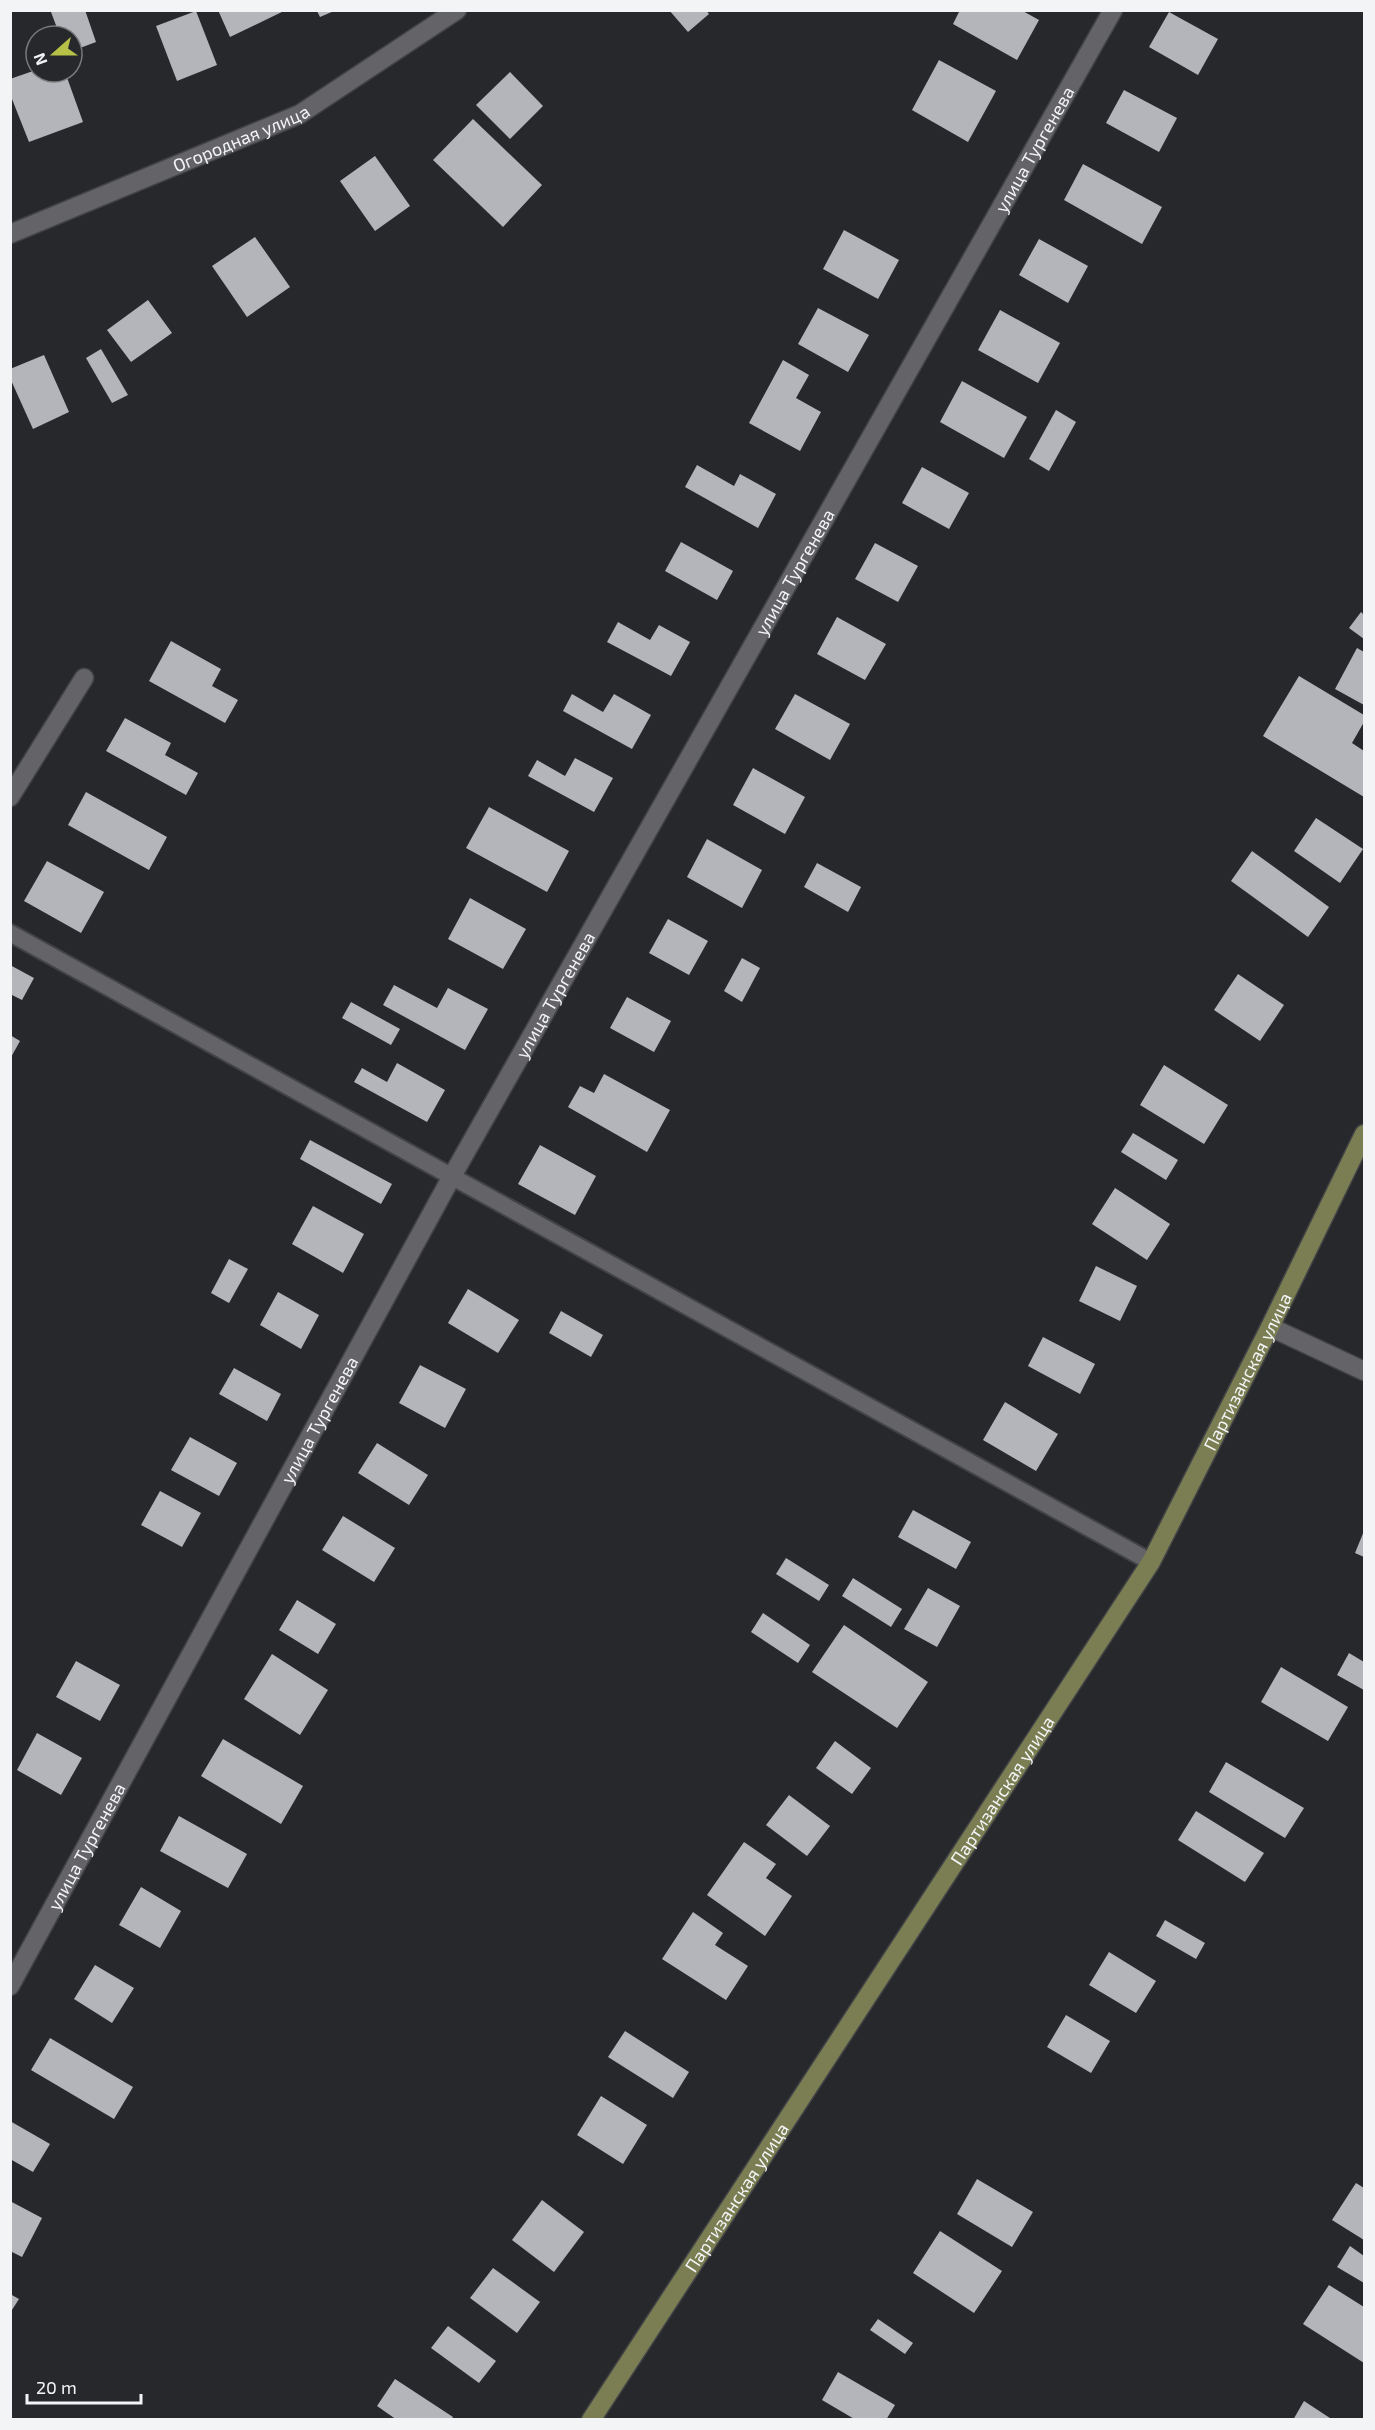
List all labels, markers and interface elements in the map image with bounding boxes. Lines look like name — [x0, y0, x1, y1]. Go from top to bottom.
north arrow — [24, 24, 84, 84]
text: N — [29, 51, 50, 68]
street label: улица Тургенева — [990, 82, 1079, 216]
street label: Огородная улица — [169, 100, 314, 177]
street label: улица Тургенева — [750, 505, 839, 639]
street label: улица Тургенева — [510, 928, 599, 1062]
street label: Партизанская улица — [1198, 1289, 1296, 1454]
street label: улица Тургенева — [275, 1352, 363, 1487]
street label: Партизанская улица — [945, 1711, 1059, 1869]
street label: улица Тургенева — [43, 1779, 130, 1914]
street label: Партизанская улица — [680, 2118, 793, 2276]
scale bar — [27, 2367, 141, 2405]
text: 20 m — [36, 2376, 77, 2398]

